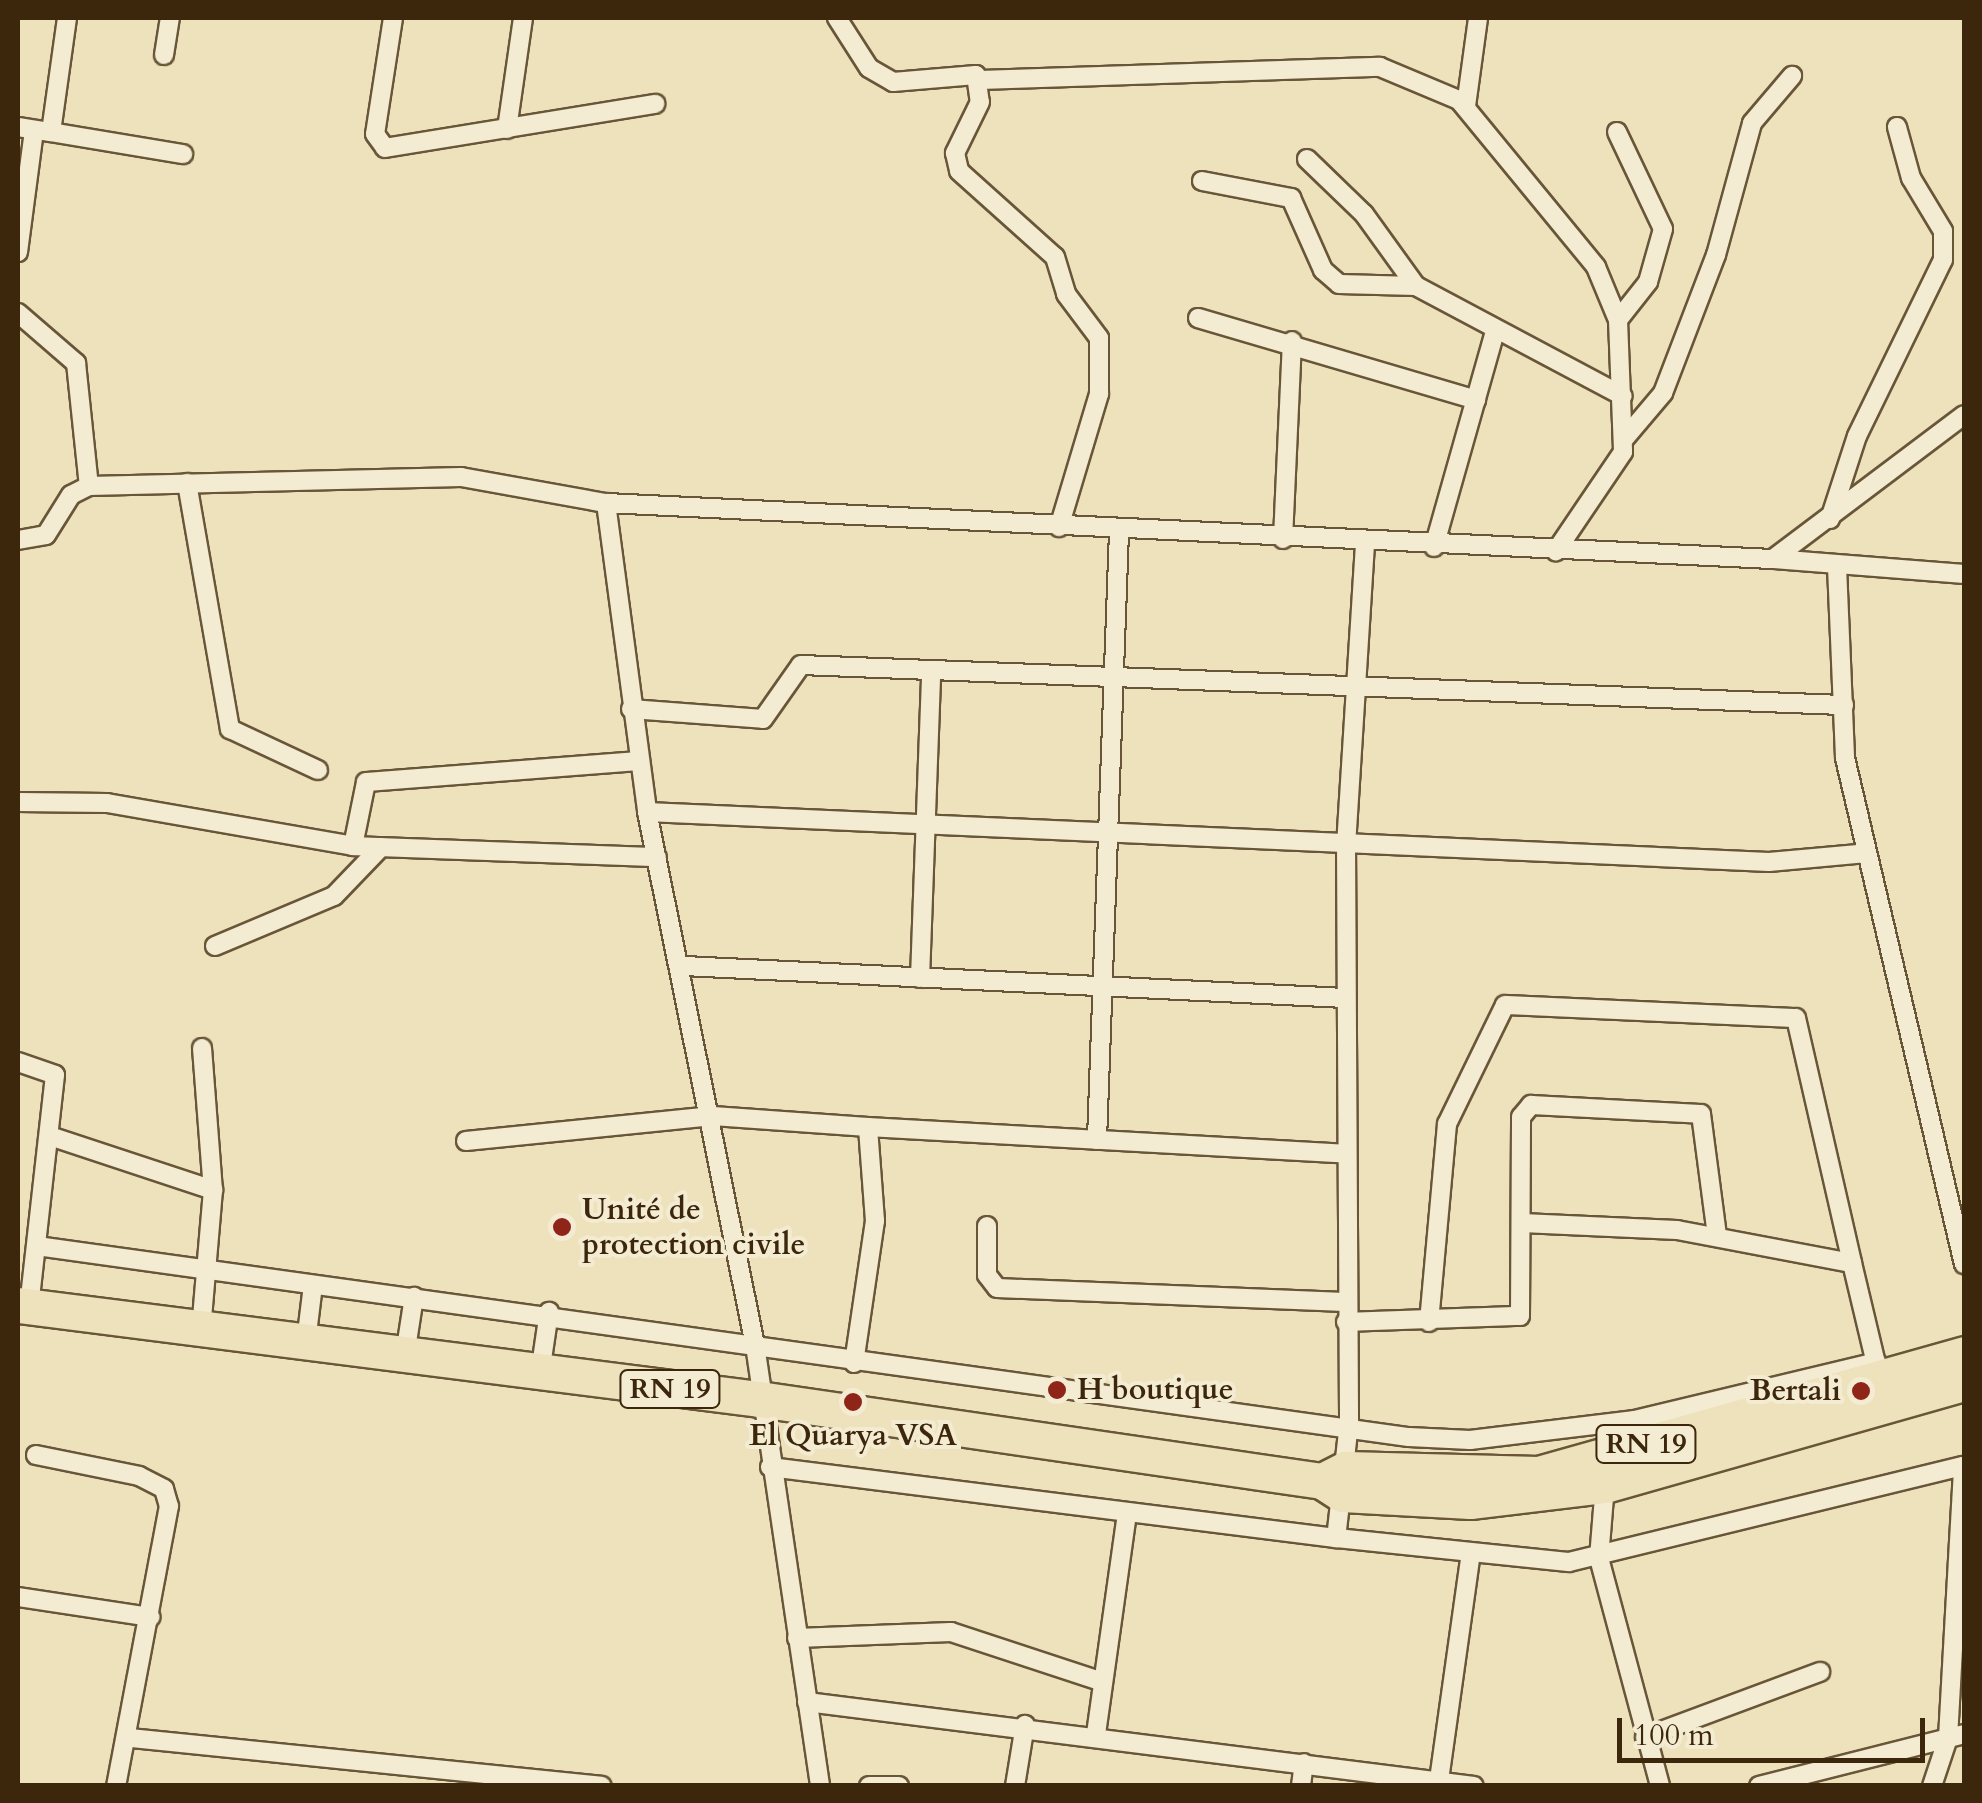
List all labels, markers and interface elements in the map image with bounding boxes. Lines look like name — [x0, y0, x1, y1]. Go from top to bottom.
place label: Unité de protection civile — [582, 1192, 805, 1262]
marker: Unité de protection civile — [551, 1216, 573, 1238]
road number: RN 19 — [618, 1366, 722, 1412]
place label: H boutique — [1077, 1372, 1234, 1408]
place label: Bertali — [1750, 1373, 1841, 1409]
marker: H boutique — [1046, 1379, 1068, 1401]
marker: Bertali — [1850, 1380, 1872, 1402]
marker: El Quarya VSA — [842, 1391, 864, 1413]
place label: El Quarya VSA — [749, 1418, 957, 1454]
road number: RN 19 — [1594, 1421, 1698, 1467]
scale bar — [1622, 1698, 1930, 1760]
text: 100 m — [1634, 1715, 1714, 1756]

